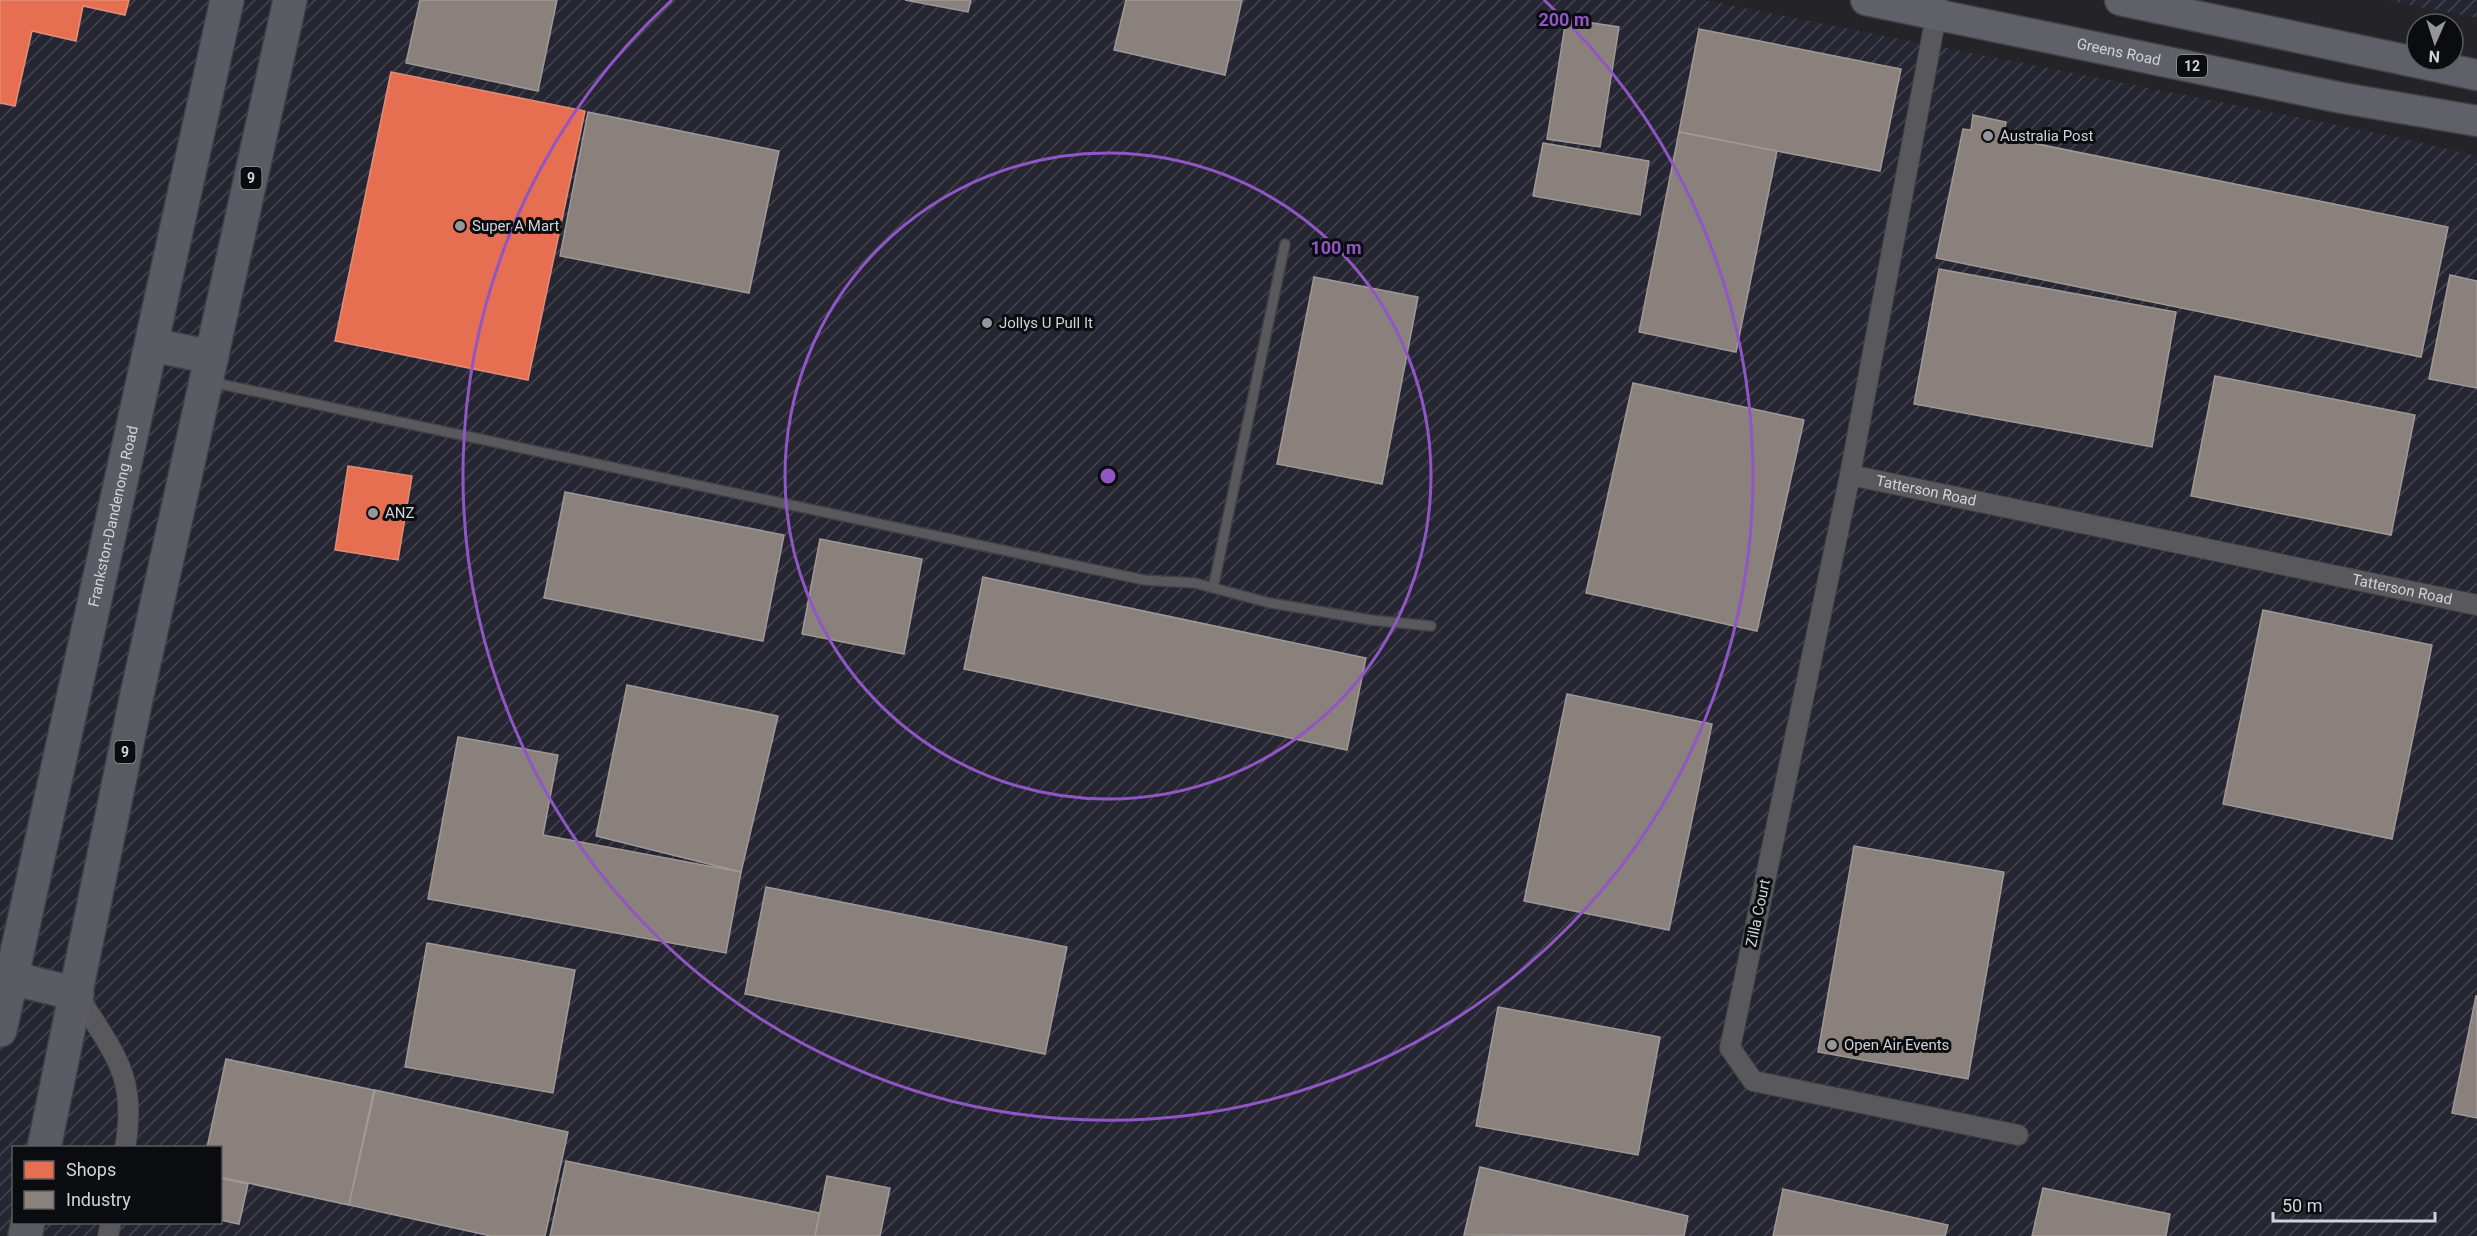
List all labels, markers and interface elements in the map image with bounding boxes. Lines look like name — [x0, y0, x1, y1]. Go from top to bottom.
text: 200 m — [1538, 9, 1590, 30]
north arrow — [2405, 12, 2465, 72]
street label: Greens Road — [2075, 35, 2162, 69]
text: N — [2428, 47, 2440, 66]
road number: 12 — [2177, 55, 2207, 77]
place label: Australia Post — [2000, 127, 2093, 145]
marker: Australia Post — [1981, 129, 1995, 143]
road number: 9 — [240, 167, 262, 189]
place label: Super A Mart — [472, 217, 560, 235]
marker: Super A Mart — [453, 219, 467, 233]
text: 100 m — [1310, 237, 1362, 258]
place label: Jollys U Pull It — [999, 314, 1093, 332]
marker: Jollys U Pull It — [980, 316, 994, 330]
street label: Frankston-Dandenong Road — [85, 424, 142, 609]
centre of rings — [1098, 466, 1118, 486]
street label: Tatterson Road — [1874, 472, 1978, 510]
place label: ANZ — [385, 504, 414, 522]
marker: ANZ — [366, 506, 380, 520]
street label: Tatterson Road — [2350, 570, 2454, 609]
road number: 9 — [114, 741, 136, 763]
street label: Zilla Court — [1742, 877, 1774, 949]
place label: Open Air Events — [1844, 1036, 1949, 1054]
marker: Open Air Events — [1825, 1038, 1839, 1052]
legend — [12, 1146, 222, 1224]
text: Shops — [66, 1159, 116, 1180]
scale bar — [2273, 1185, 2435, 1223]
text: Industry — [66, 1189, 131, 1210]
text: 50 m — [2282, 1195, 2322, 1216]

